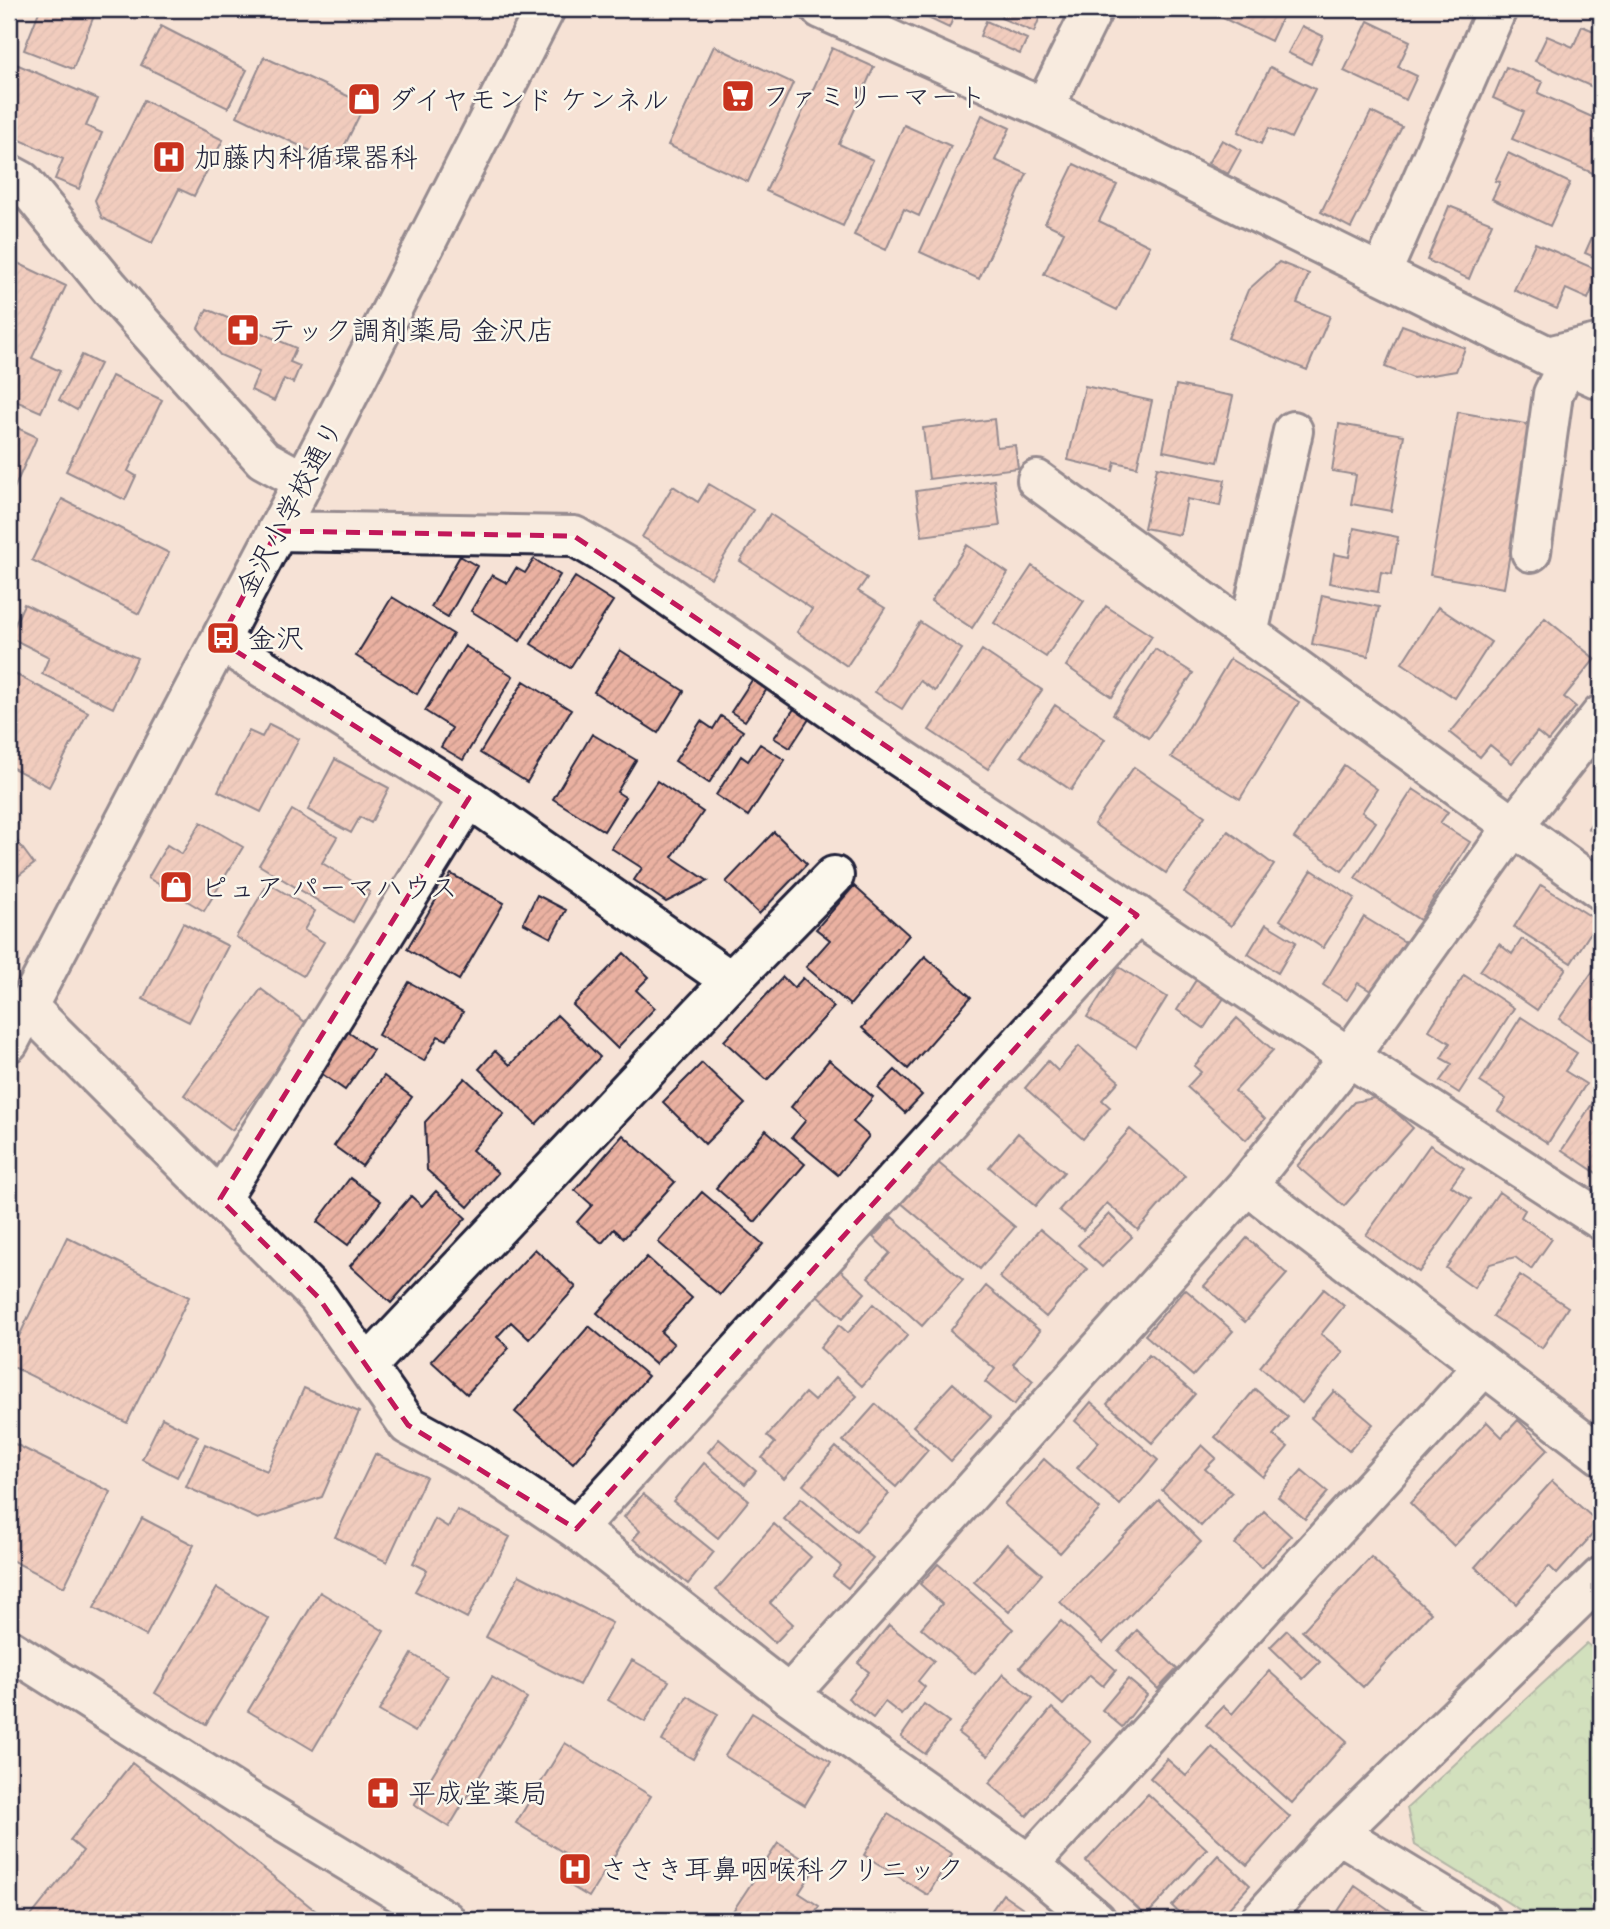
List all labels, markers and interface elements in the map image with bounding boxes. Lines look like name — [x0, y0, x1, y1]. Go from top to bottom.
supermarket icon: ファミリーマート — [719, 77, 757, 115]
place label: ファミリーマート — [762, 79, 987, 114]
shop icon: ダイヤモンド ケンネル — [345, 80, 383, 118]
place label: ダイヤモンド ケンネル — [388, 82, 670, 117]
hospital icon: 加藤内科循環器科 — [150, 138, 188, 176]
place label: 加藤内科循環器科 — [194, 140, 418, 175]
pharmacy icon: テック調剤薬局 金沢店 — [224, 311, 262, 349]
place label: テック調剤薬局 金沢店 — [268, 313, 555, 348]
street label: 金沢小学校通り — [228, 413, 351, 603]
bus stop icon: 金沢 — [204, 619, 242, 657]
place label: 金沢 — [248, 621, 304, 656]
shop icon: ピュア パーマハウス — [157, 868, 195, 906]
place label: ピュア パーマハウス — [200, 870, 458, 905]
pharmacy icon: 平成堂薬局 — [364, 1774, 402, 1812]
place label: 平成堂薬局 — [408, 1776, 548, 1811]
hospital icon: ささき耳鼻咽喉科クリニック — [556, 1850, 594, 1888]
place label: ささき耳鼻咽喉科クリニック — [600, 1852, 964, 1887]

